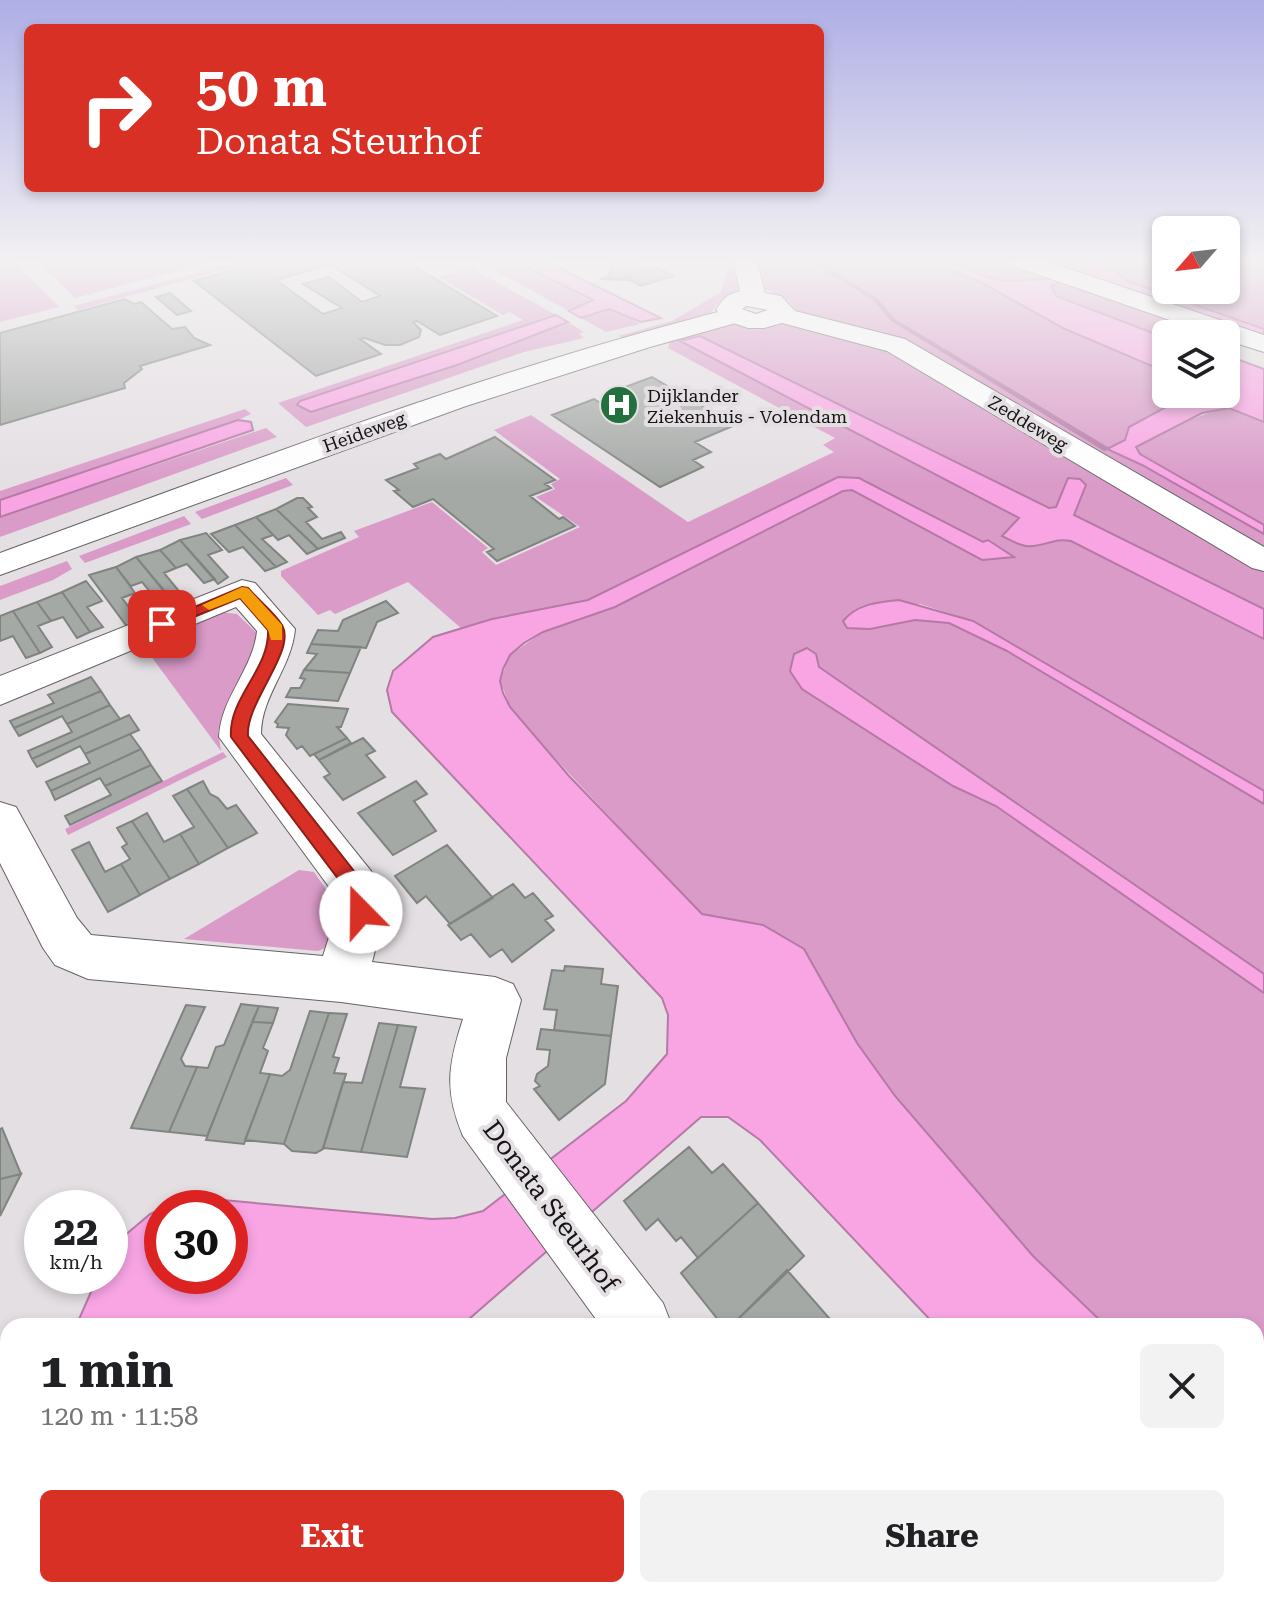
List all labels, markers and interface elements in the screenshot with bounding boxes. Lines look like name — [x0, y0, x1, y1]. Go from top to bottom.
text: 50 m — [196, 54, 327, 120]
icon: right — [64, 56, 168, 160]
text: Donata Steurhof — [196, 121, 482, 163]
north arrow — [1152, 216, 1240, 304]
map controls — [1152, 216, 1240, 408]
button: layers — [1152, 320, 1240, 408]
hospital icon: Dijklander Ziekenhuis - Volendam — [598, 384, 640, 426]
place label: Dijklander Ziekenhuis - Volendam — [647, 385, 847, 427]
street label: Zeddeweg — [985, 391, 1072, 455]
street label: Heideweg — [320, 407, 409, 457]
pin — [128, 590, 196, 658]
icon: arrive — [140, 602, 184, 646]
position arrow — [319, 870, 403, 954]
street label: Donata Steurhof — [477, 1115, 626, 1298]
speed limit sign: 30 — [144, 1190, 248, 1294]
text: 22 — [54, 1208, 98, 1255]
text: km/h — [49, 1250, 103, 1274]
text: 1 min — [40, 1343, 173, 1399]
button: close — [1140, 1344, 1224, 1428]
text: 120 m · 11:58 — [40, 1401, 199, 1431]
button: Exit — [40, 1490, 624, 1582]
button: Share — [640, 1490, 1224, 1582]

